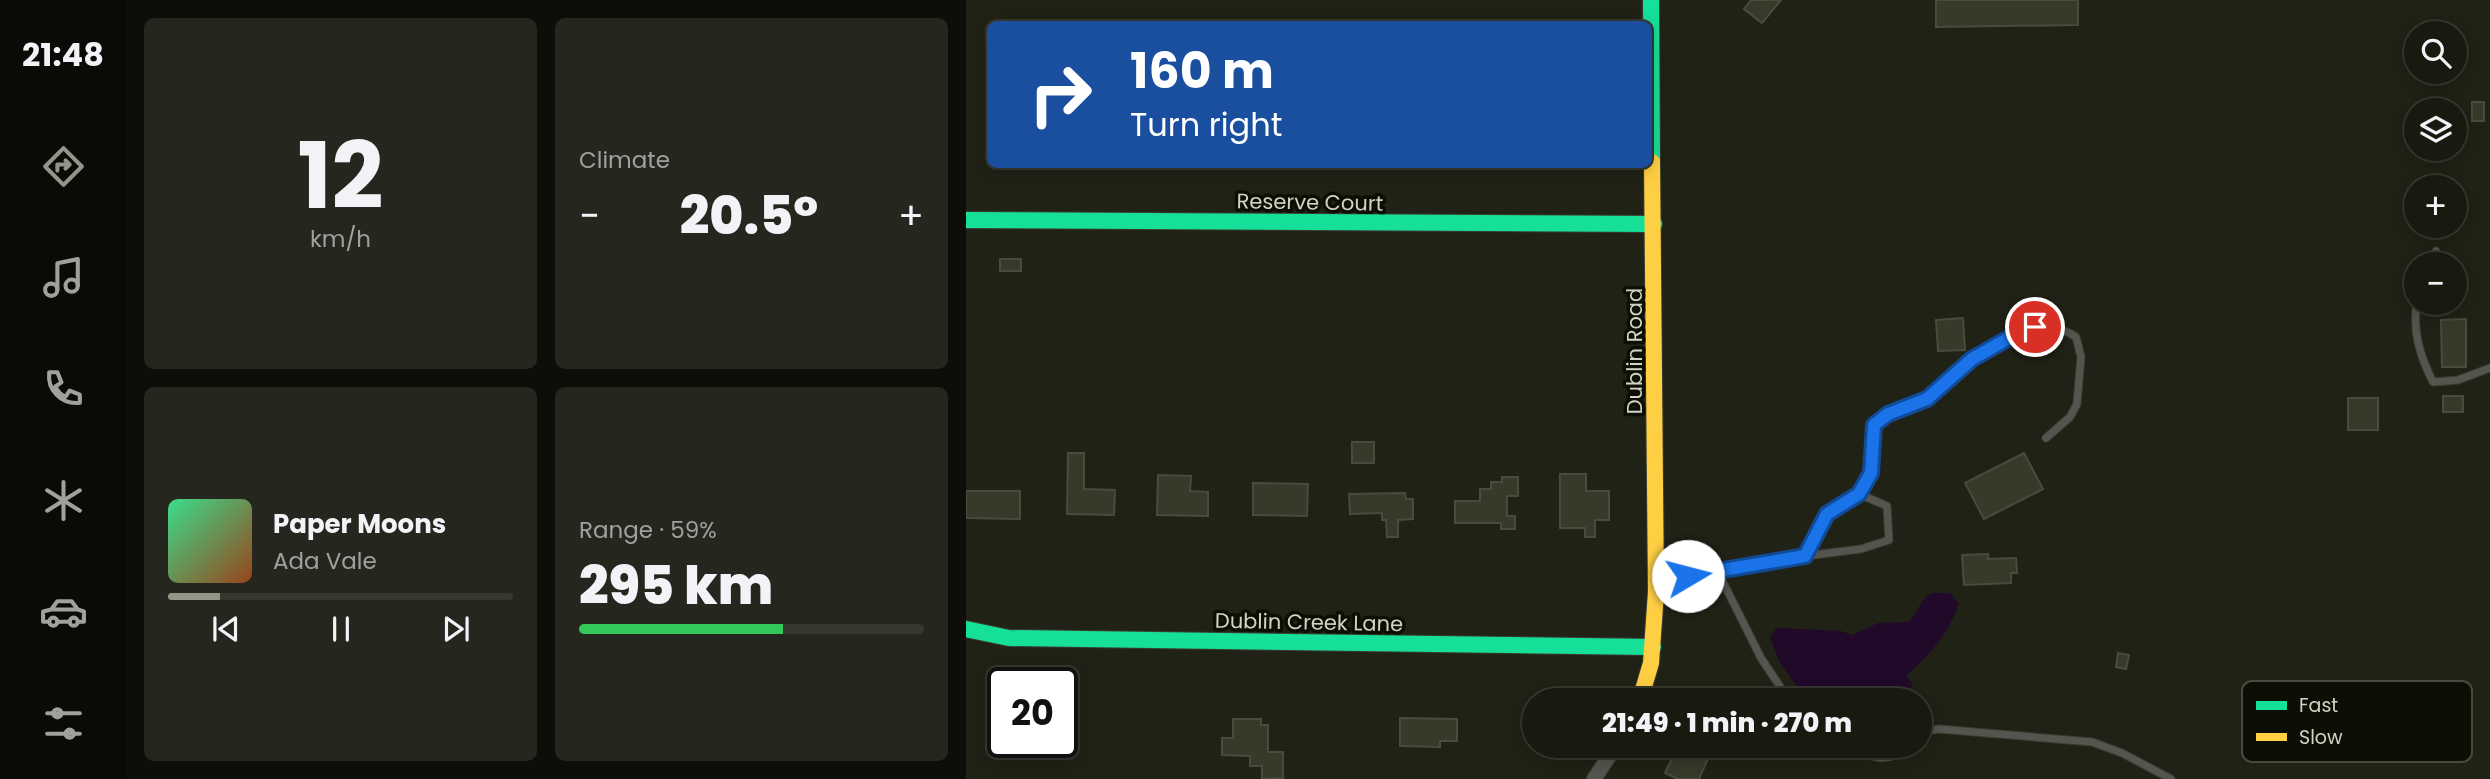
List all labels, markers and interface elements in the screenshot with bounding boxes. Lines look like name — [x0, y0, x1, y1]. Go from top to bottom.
map controls — [2404, 21, 2467, 315]
button: search — [2404, 21, 2467, 84]
text: 21:48 — [22, 32, 104, 77]
text: 160 m — [1130, 37, 1274, 105]
icon: right — [1015, 49, 1106, 140]
button: layers — [2404, 98, 2467, 161]
text: Turn right — [1130, 102, 1282, 147]
text: 12 — [297, 112, 384, 240]
icon: directions — [39, 142, 88, 191]
text: Climate — [579, 144, 670, 176]
button: + — [2404, 175, 2467, 238]
text: 20.5° — [680, 179, 818, 252]
street label: Reserve Court — [1236, 186, 1384, 218]
text: − — [579, 189, 600, 242]
text: + — [898, 189, 924, 242]
text: km/h — [310, 223, 371, 255]
button: − — [2404, 252, 2467, 315]
icon: music — [39, 253, 88, 302]
street label: Dublin Road — [1620, 288, 1649, 414]
pin — [2005, 297, 2065, 357]
icon: arrive — [2016, 308, 2054, 346]
icon: phone — [39, 364, 88, 413]
icon: climate — [39, 476, 88, 525]
text: Paper Moons — [273, 506, 446, 542]
text: Range · 59% — [579, 514, 717, 546]
position arrow — [1651, 539, 1725, 613]
text: Ada Vale — [273, 545, 377, 577]
text: 295 km — [579, 549, 773, 622]
icon: car — [39, 587, 88, 636]
street label: Dublin Creek Lane — [1215, 606, 1403, 638]
icon: previous — [207, 610, 245, 648]
icon: pause — [322, 610, 360, 648]
icon: next — [437, 610, 475, 648]
speed limit sign: 20 — [987, 667, 1078, 758]
legend — [2242, 681, 2472, 762]
text: Fast — [2299, 692, 2338, 719]
icon: filters — [39, 699, 88, 748]
text: 21:49 · 1 min · 270 m — [1602, 705, 1852, 741]
text: Slow — [2299, 724, 2343, 751]

